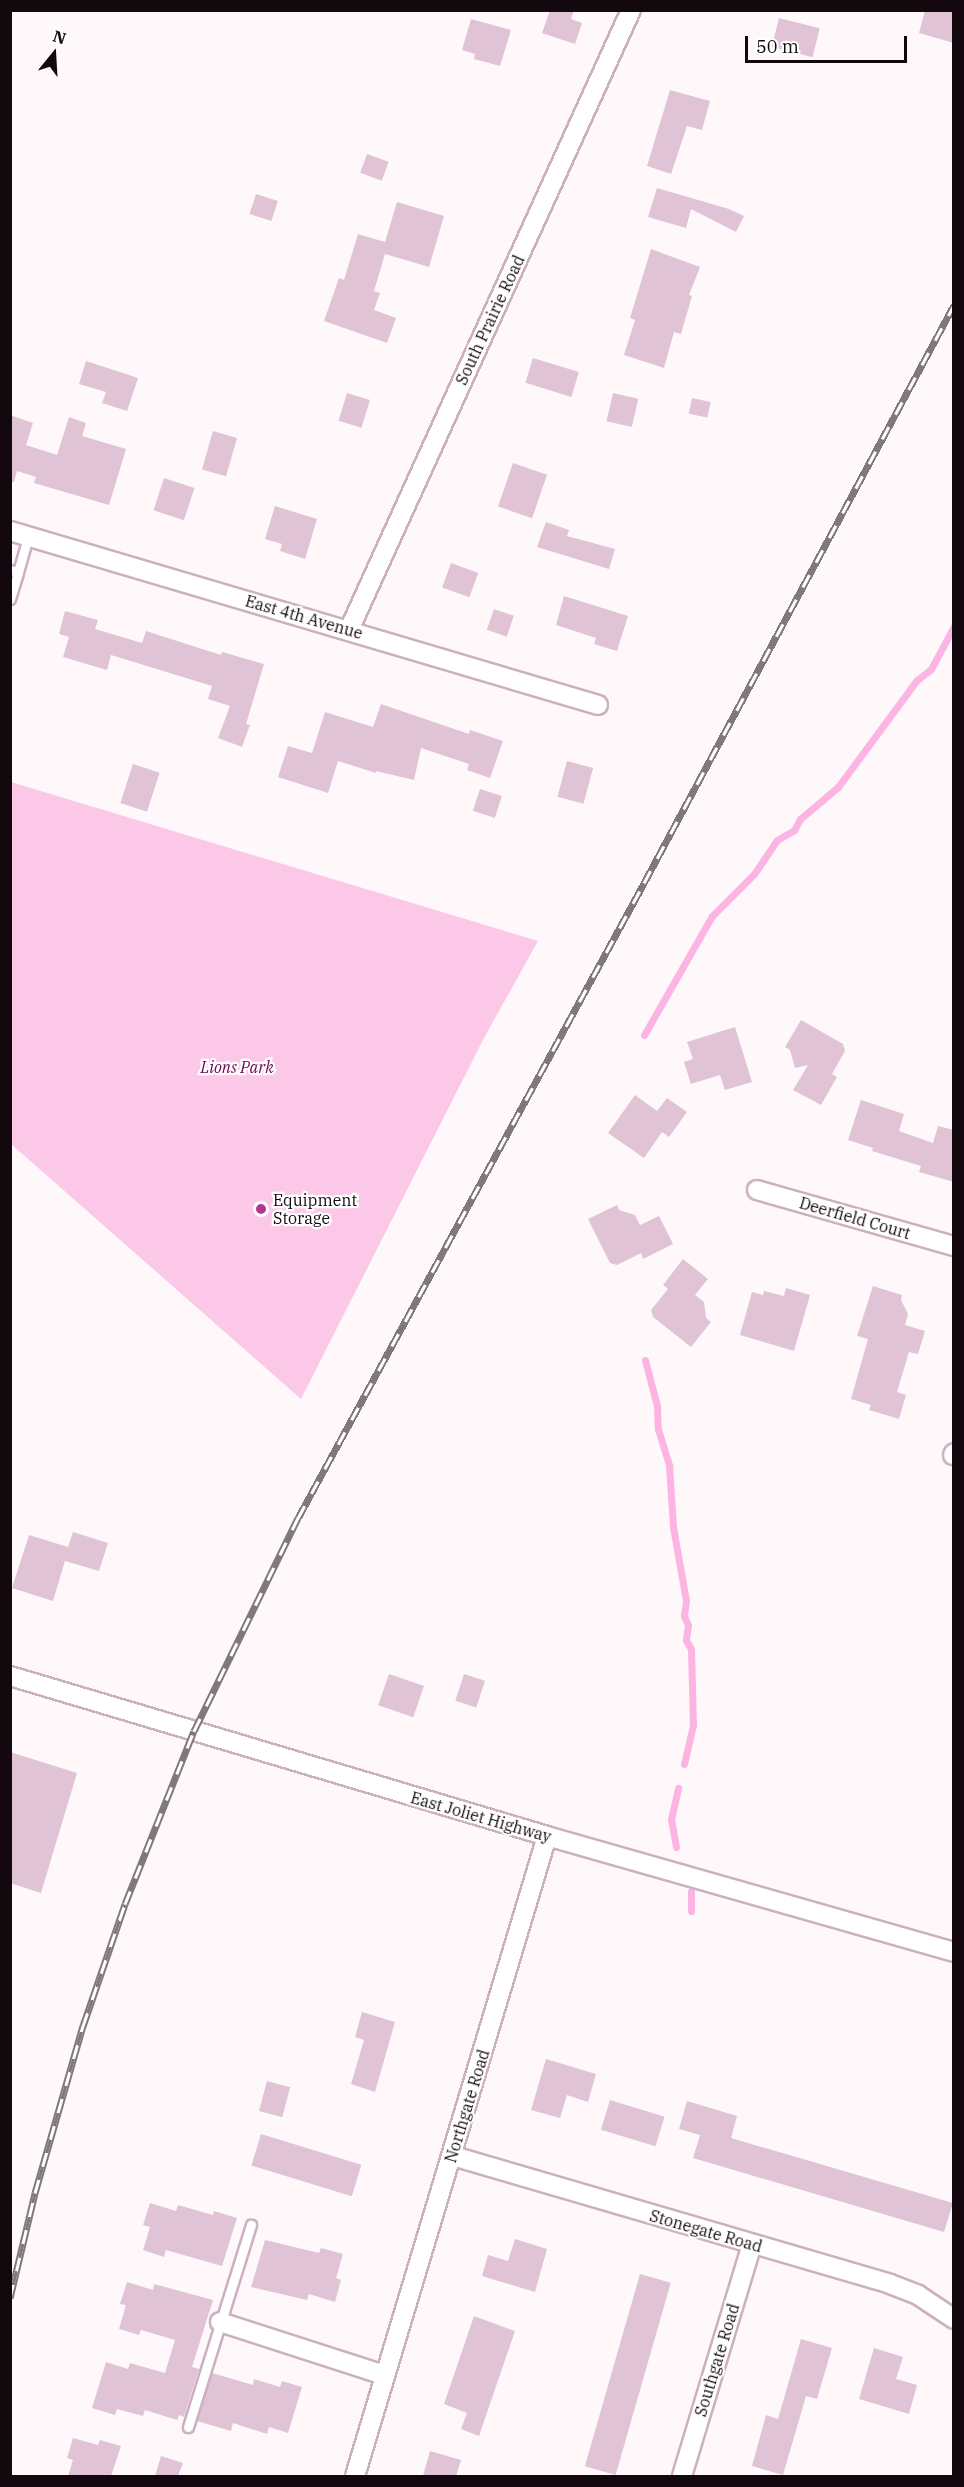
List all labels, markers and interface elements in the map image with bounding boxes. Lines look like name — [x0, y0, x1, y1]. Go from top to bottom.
north arrow — [24, 24, 84, 84]
scale bar — [748, 24, 910, 62]
text: N — [50, 25, 69, 48]
text: 50 m — [756, 35, 799, 58]
street label: South Prairie Road — [452, 252, 528, 388]
street label: East 4th Avenue — [243, 591, 365, 643]
park label: Lions Park — [200, 1057, 274, 1077]
place label: Equipment Storage — [273, 1190, 357, 1228]
street label: Deerfield Court — [797, 1193, 913, 1243]
marker: Equipment Storage — [254, 1202, 268, 1216]
street label: East Joliet Highway — [408, 1788, 554, 1846]
street label: Northgate Road — [441, 2047, 493, 2165]
street label: Stonegate Road — [648, 2206, 764, 2256]
street label: Southgate Road — [691, 2301, 743, 2419]

